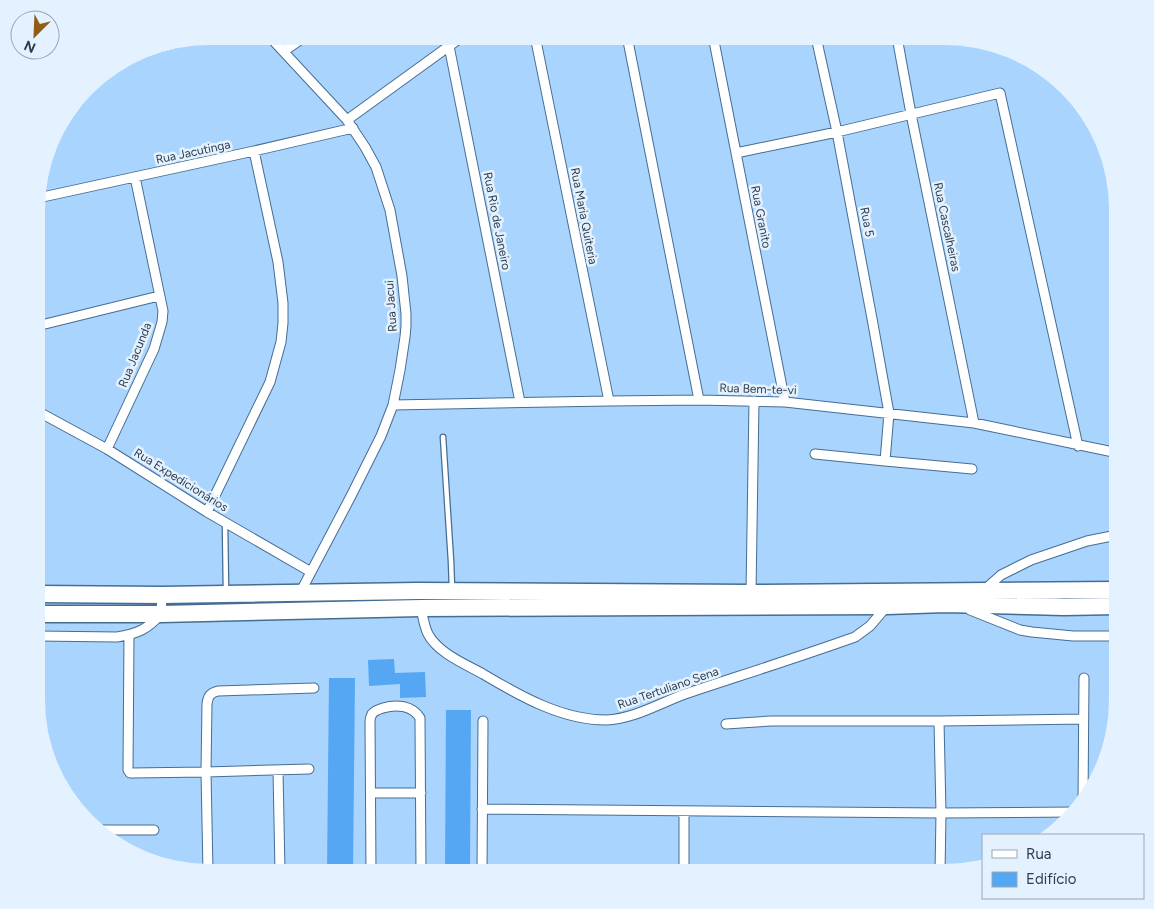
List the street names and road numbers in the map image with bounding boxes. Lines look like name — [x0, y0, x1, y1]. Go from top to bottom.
street label: Rua Jacutinga — [154, 137, 232, 167]
street label: Rua Maria Quiteria — [568, 166, 600, 266]
street label: Rua Rio de Janeiro — [481, 171, 513, 271]
street label: Rua Cascalheiras — [931, 181, 963, 273]
street label: Rua Granito — [748, 184, 774, 250]
street label: Rua 5 — [857, 206, 877, 238]
street label: Rua Jacui — [382, 280, 400, 332]
street label: Rua Jacunda — [116, 321, 154, 389]
street label: Rua Bem-te-vi — [719, 381, 797, 397]
street label: Rua Expedicionários — [131, 445, 231, 515]
street label: Rua Tertuliano Sena — [616, 664, 720, 712]

